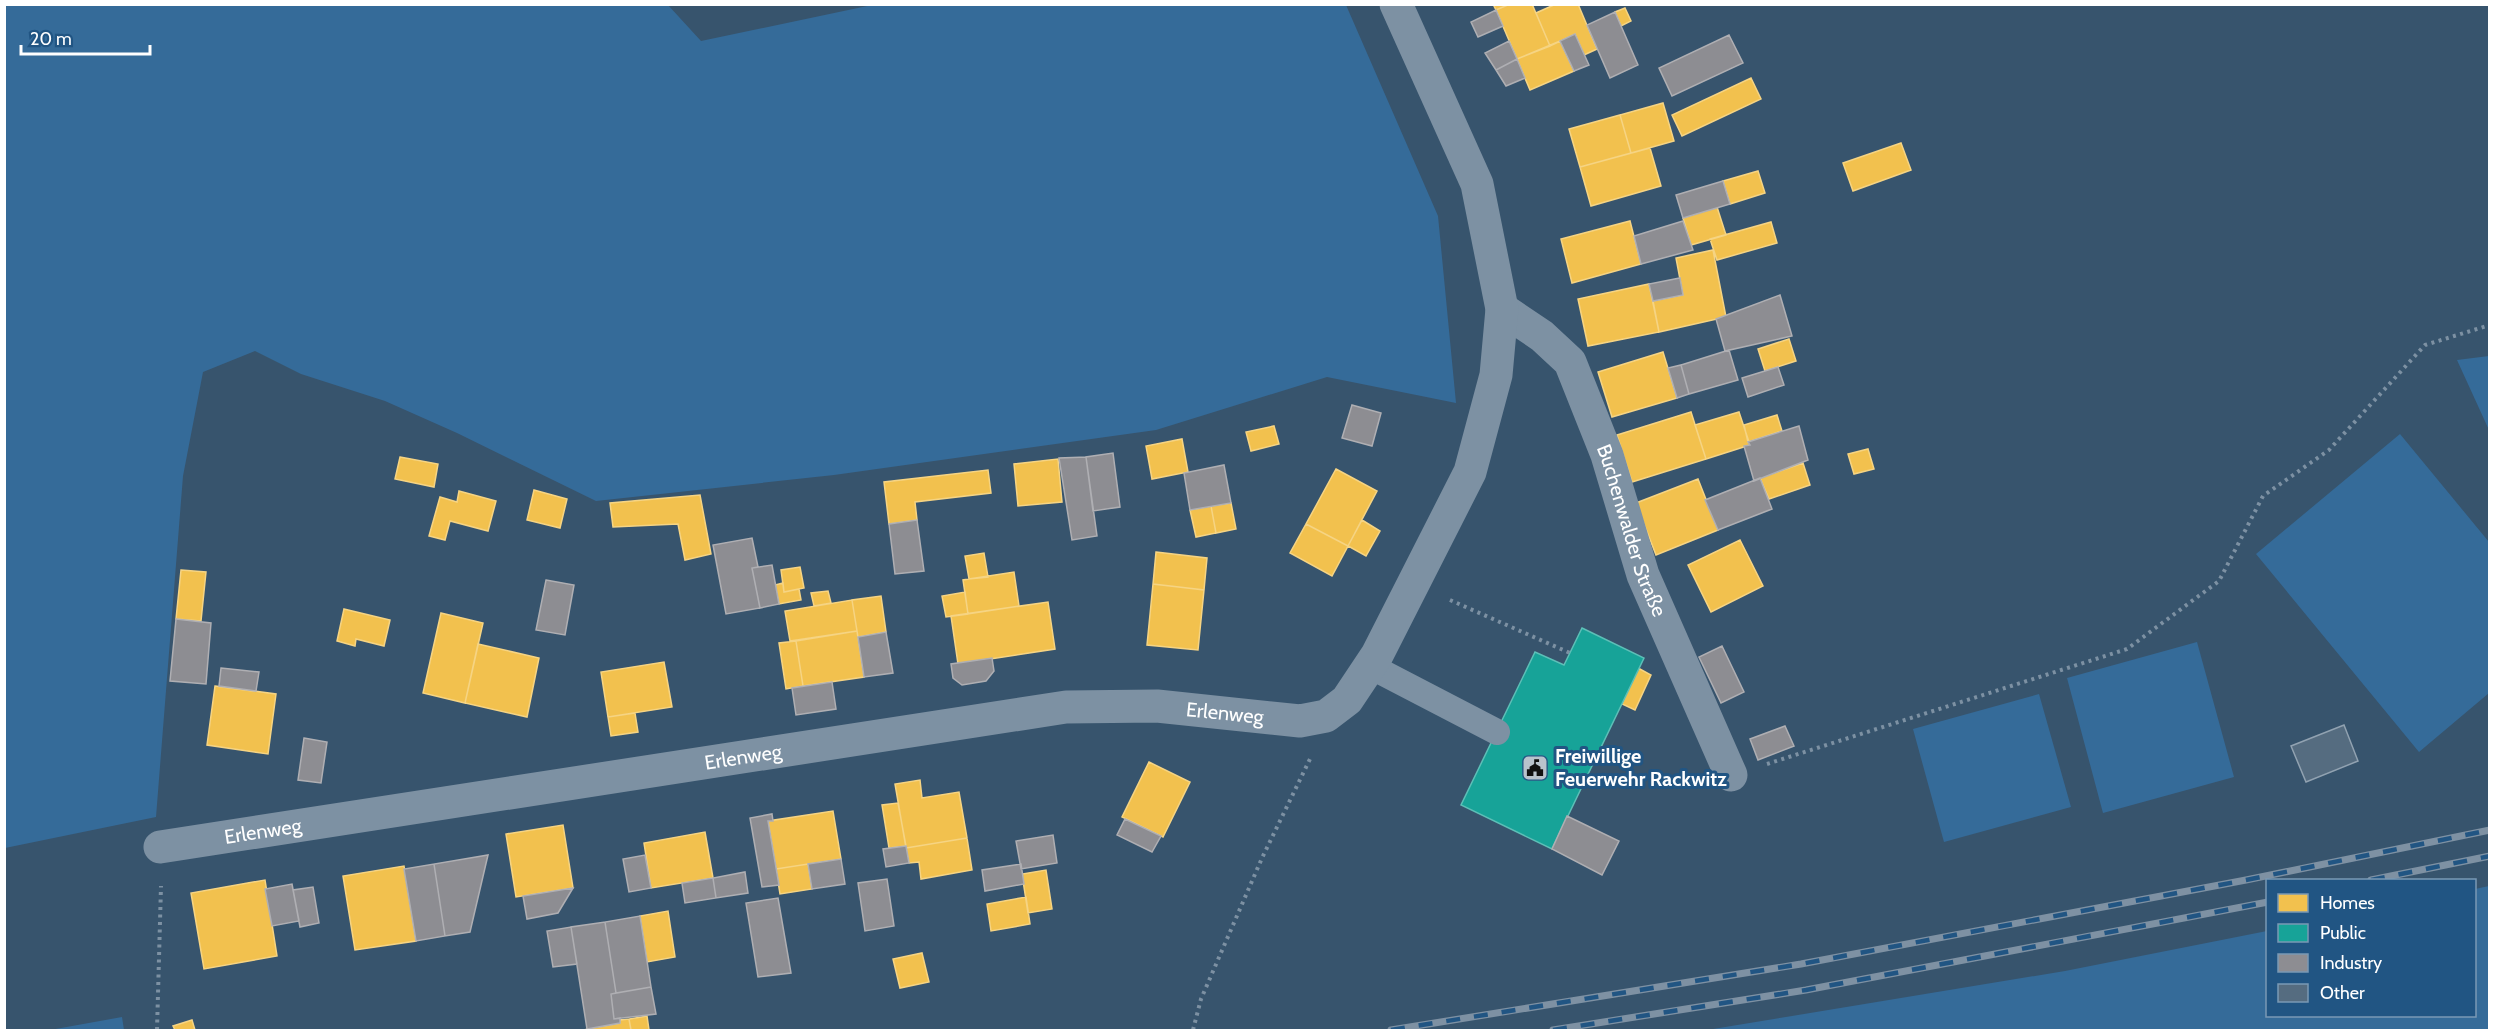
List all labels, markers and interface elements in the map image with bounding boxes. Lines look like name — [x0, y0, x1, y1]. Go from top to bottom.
scale bar — [21, 18, 150, 56]
text: 20 m — [30, 28, 72, 50]
street label: Buchenwalder Straße — [1592, 441, 1672, 620]
street label: Erlenweg — [1185, 697, 1266, 729]
street label: Erlenweg — [703, 739, 784, 775]
place label: Freiwillige Feuerwehr Rackwitz — [1555, 744, 1727, 791]
public building icon: Freiwillige Feuerwehr Rackwitz — [1520, 753, 1550, 783]
street label: Erlenweg — [223, 813, 304, 849]
legend — [2266, 879, 2476, 1017]
text: Homes — [2320, 892, 2375, 914]
text: Public — [2320, 922, 2366, 944]
text: Industry — [2320, 952, 2382, 974]
text: Other — [2320, 982, 2365, 1004]

